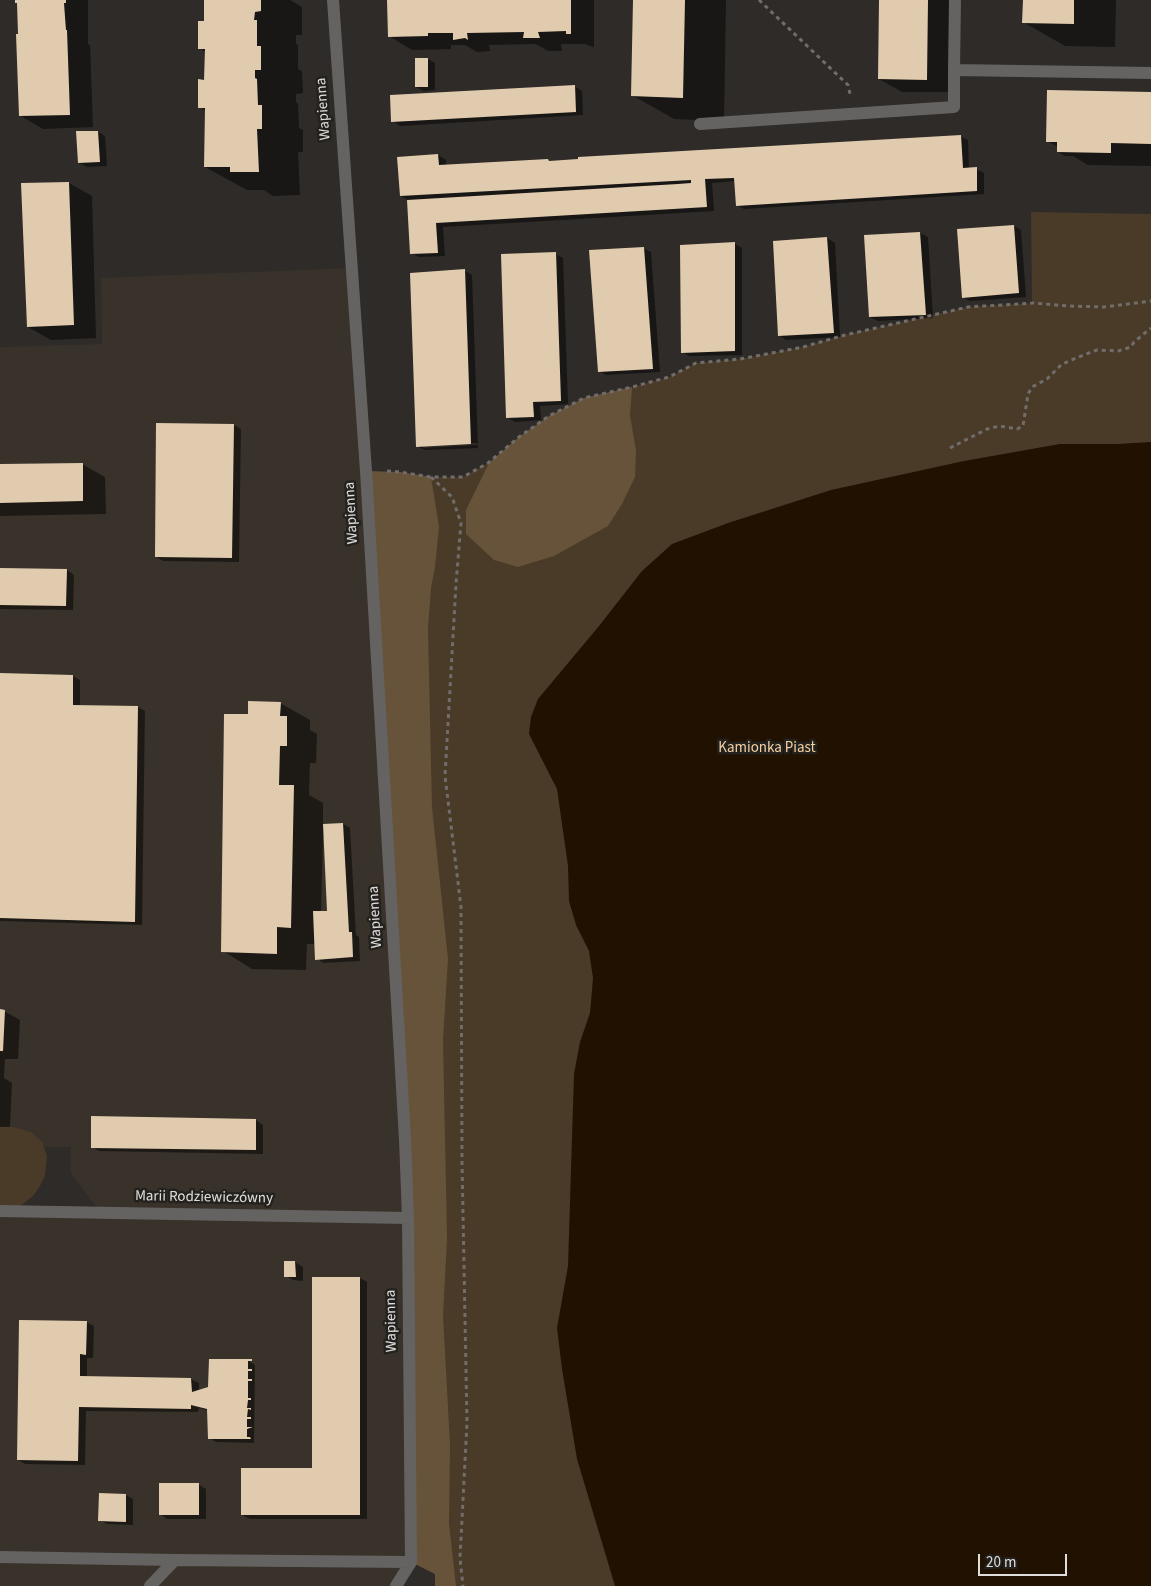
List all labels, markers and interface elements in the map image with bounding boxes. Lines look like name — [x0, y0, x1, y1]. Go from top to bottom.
street label: Wapienna — [313, 77, 335, 141]
street label: Wapienna — [341, 481, 363, 545]
park label: Kamionka Piast — [718, 740, 816, 758]
street label: Wapienna — [365, 885, 387, 949]
street label: Marii Rodziewiczówny — [135, 1188, 273, 1208]
street label: Wapienna — [382, 1290, 402, 1352]
scale bar — [981, 1544, 1070, 1576]
text: 20 m — [986, 1552, 1016, 1573]

